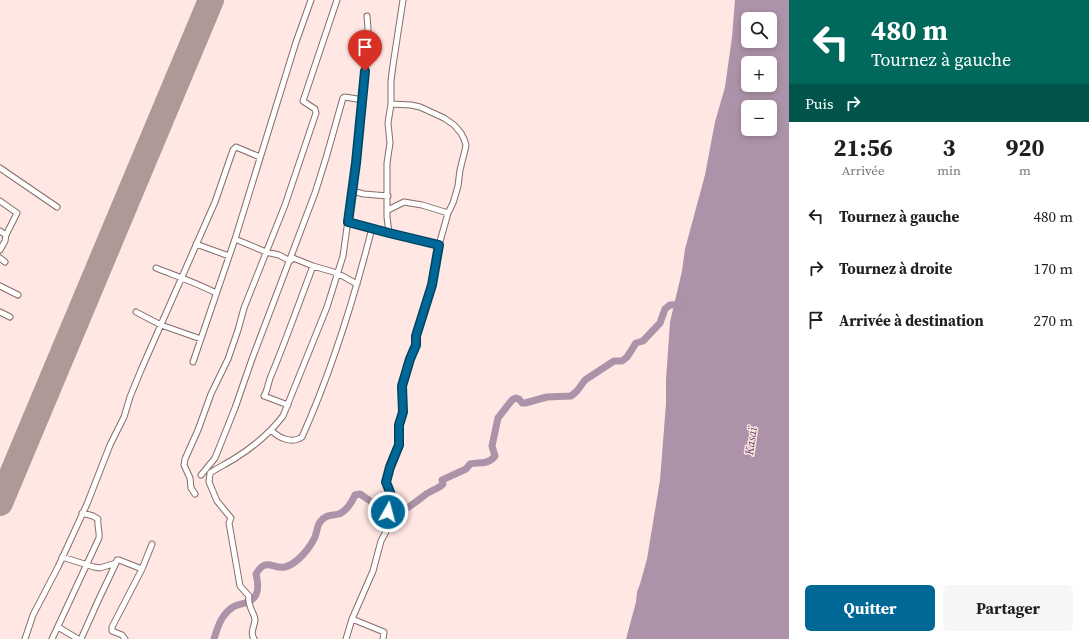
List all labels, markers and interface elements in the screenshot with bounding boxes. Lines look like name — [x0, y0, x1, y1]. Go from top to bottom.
text: 480 m — [871, 11, 948, 49]
map controls — [741, 12, 777, 136]
button: search — [741, 12, 777, 48]
icon: left — [805, 16, 857, 68]
pin — [348, 30, 382, 71]
icon: arrive — [354, 36, 376, 58]
text: Tournez à gauche — [871, 47, 1011, 72]
button: + — [741, 56, 777, 92]
icon: right — [842, 92, 864, 114]
text: Puis — [805, 93, 834, 114]
button: − — [741, 100, 777, 136]
text: 21:56 — [834, 131, 893, 164]
text: 3 — [943, 131, 956, 164]
text: 920 — [1005, 131, 1044, 164]
text: Arrivée — [842, 162, 885, 179]
text: min — [937, 162, 961, 179]
text: m — [1019, 162, 1031, 179]
icon: left — [805, 205, 827, 227]
text: Tournez à gauche — [839, 206, 959, 227]
text: 480 m — [1033, 206, 1073, 227]
icon: right — [805, 257, 827, 279]
text: Tournez à droite — [839, 258, 952, 279]
text: 170 m — [1033, 258, 1073, 279]
icon: arrive — [805, 309, 827, 331]
text: Arrivée à destination — [839, 310, 984, 331]
text: 270 m — [1033, 310, 1073, 331]
water label: Kasaï — [741, 425, 761, 457]
position arrow — [367, 491, 409, 533]
button: Quitter — [805, 585, 935, 631]
button: Partager — [943, 585, 1073, 631]

